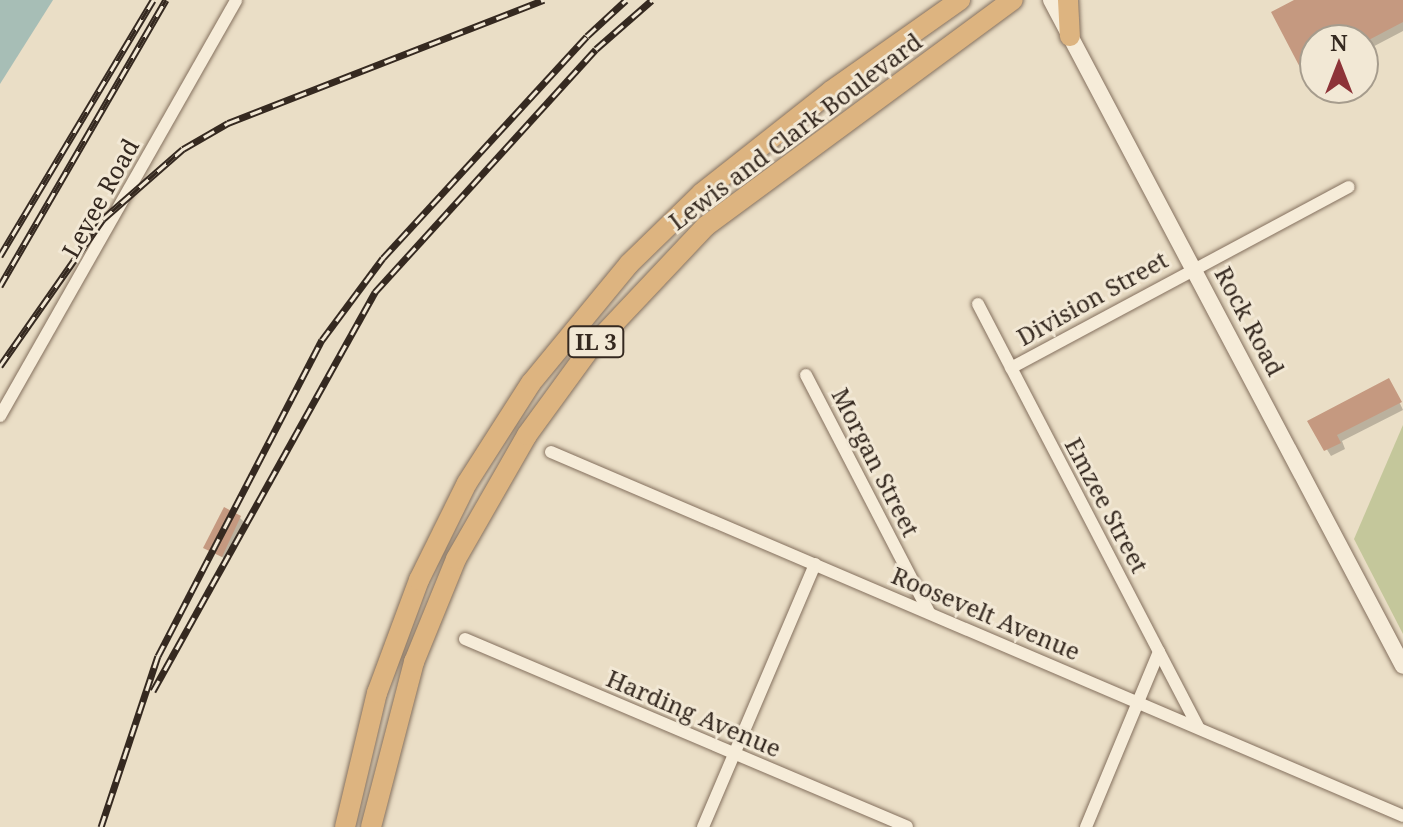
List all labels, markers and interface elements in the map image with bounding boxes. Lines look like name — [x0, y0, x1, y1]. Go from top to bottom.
north arrow — [1299, 24, 1379, 104]
street label: Lewis and Clark Boulevard — [663, 27, 927, 235]
text: N — [1330, 27, 1348, 57]
street label: Levee Road — [56, 134, 144, 262]
street label: Division Street — [1012, 245, 1172, 351]
street label: Rock Road — [1209, 261, 1291, 381]
road number: IL 3 — [566, 324, 626, 360]
street label: Morgan Street — [826, 383, 926, 541]
street label: Emzee Street — [1059, 433, 1155, 577]
street label: Roosevelt Avenue — [888, 560, 1084, 666]
street label: Harding Avenue — [602, 663, 786, 763]

